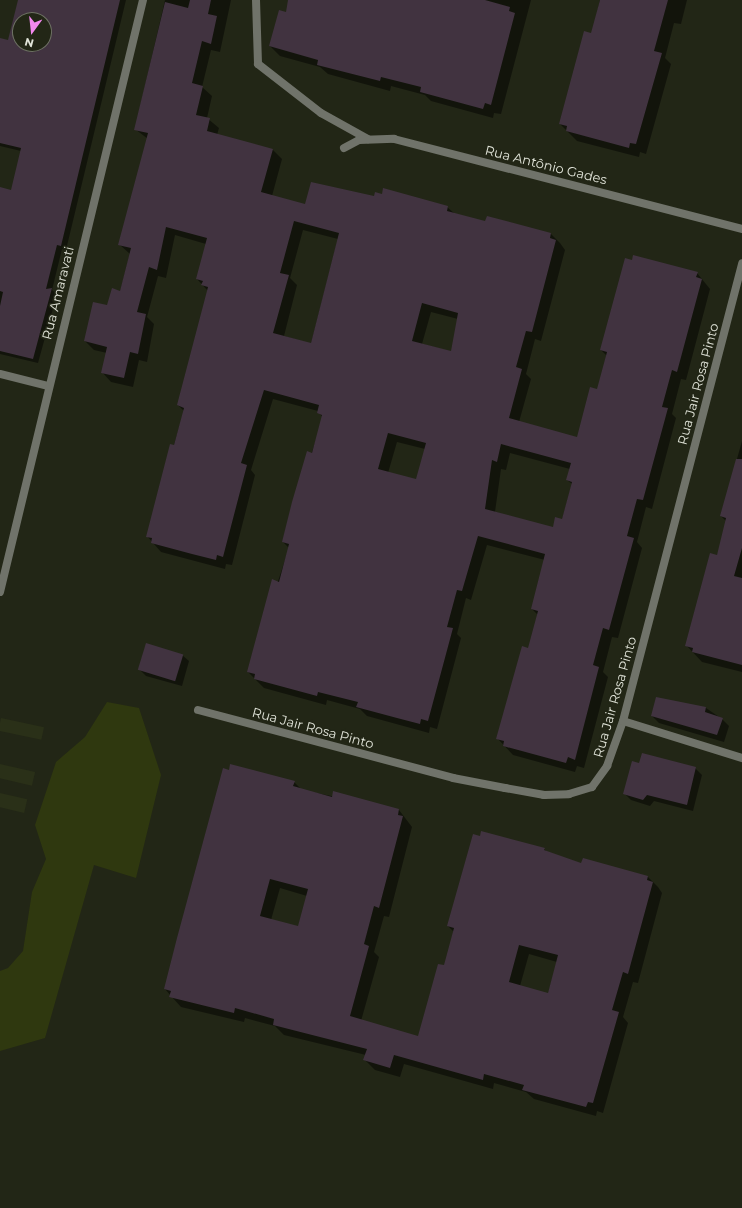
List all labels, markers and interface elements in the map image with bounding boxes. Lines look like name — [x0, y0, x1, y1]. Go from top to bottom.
north arrow — [12, 12, 52, 52]
text: N — [23, 35, 35, 51]
street label: Rua Antônio Gades — [483, 142, 609, 188]
street label: Rua Amaravati — [39, 245, 77, 341]
street label: Rua Jair Rosa Pinto — [674, 321, 722, 447]
street label: Rua Jair Rosa Pinto — [590, 635, 640, 759]
street label: Rua Jair Rosa Pinto — [250, 704, 376, 752]

